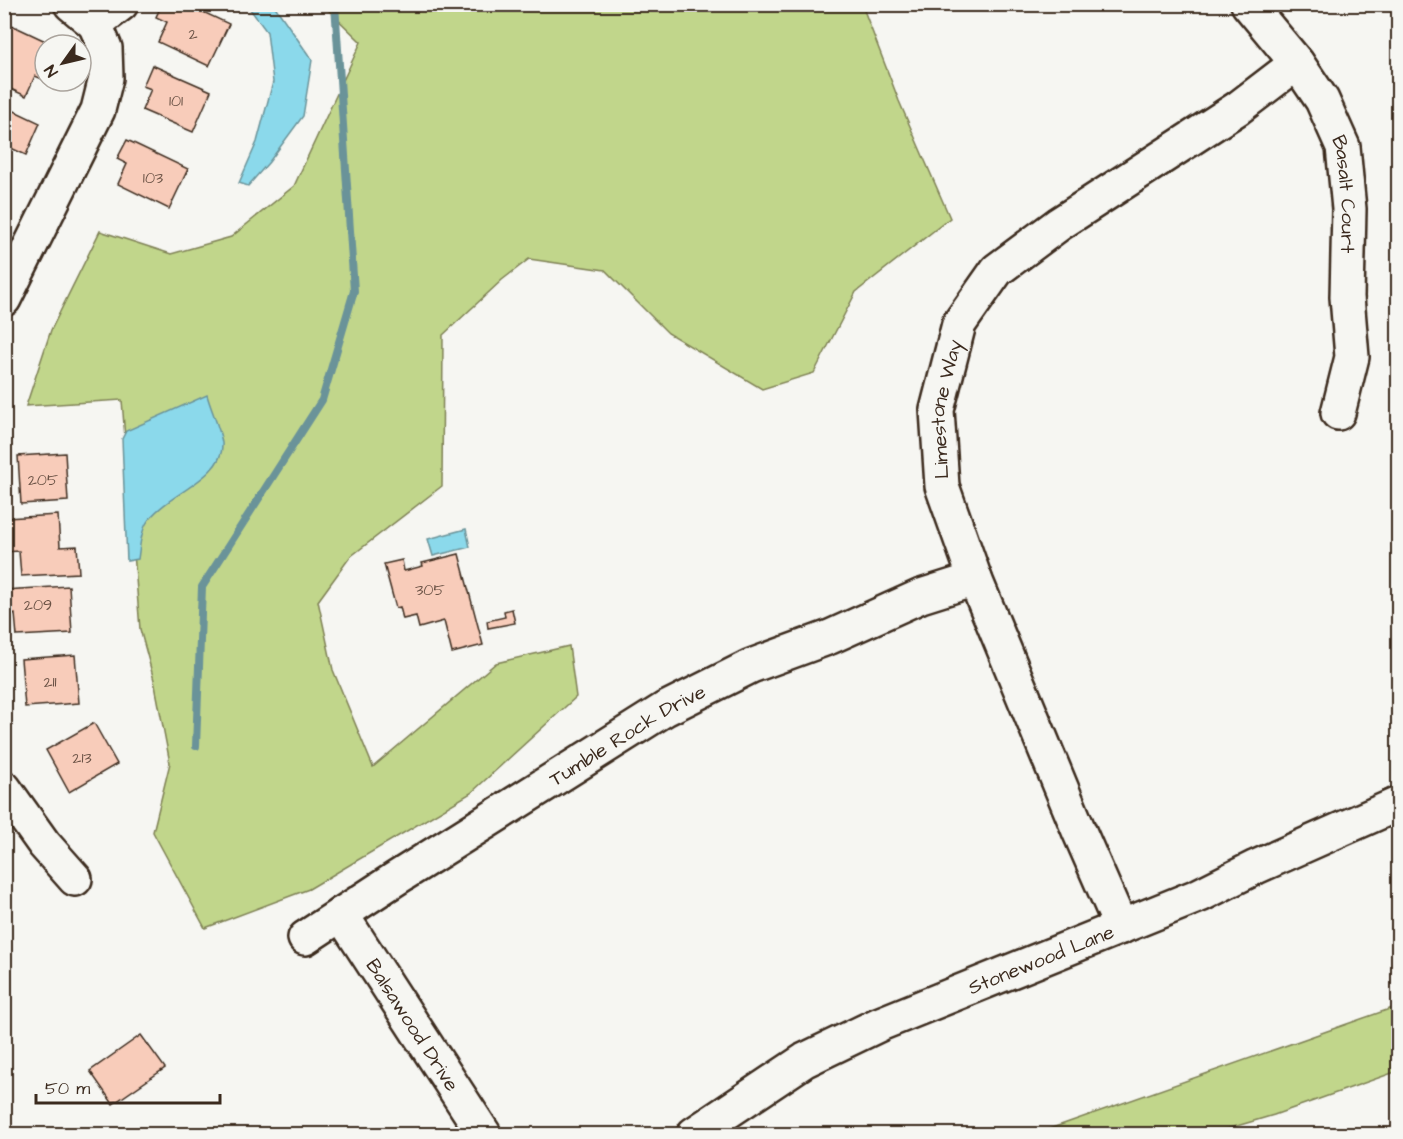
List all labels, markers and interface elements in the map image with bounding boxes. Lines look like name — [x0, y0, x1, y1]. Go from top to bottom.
house number: 2 — [188, 23, 198, 45]
north arrow — [33, 33, 93, 93]
text: N — [39, 61, 63, 81]
house number: 101 — [169, 90, 183, 112]
street label: Basalt Court — [1324, 131, 1362, 253]
house number: 103 — [143, 167, 163, 189]
street label: Limestone Way — [924, 337, 970, 480]
house number: 205 — [28, 469, 59, 491]
house number: 305 — [415, 579, 445, 601]
house number: 209 — [24, 594, 52, 616]
house number: 211 — [43, 671, 57, 693]
street label: Tumble Rock Drive — [544, 678, 711, 793]
house number: 213 — [72, 747, 92, 769]
street label: Stonewood Lane — [964, 918, 1118, 1002]
street label: Balsawood Drive — [359, 953, 466, 1097]
scale bar — [36, 1067, 220, 1105]
text: 50 m — [45, 1076, 90, 1101]

